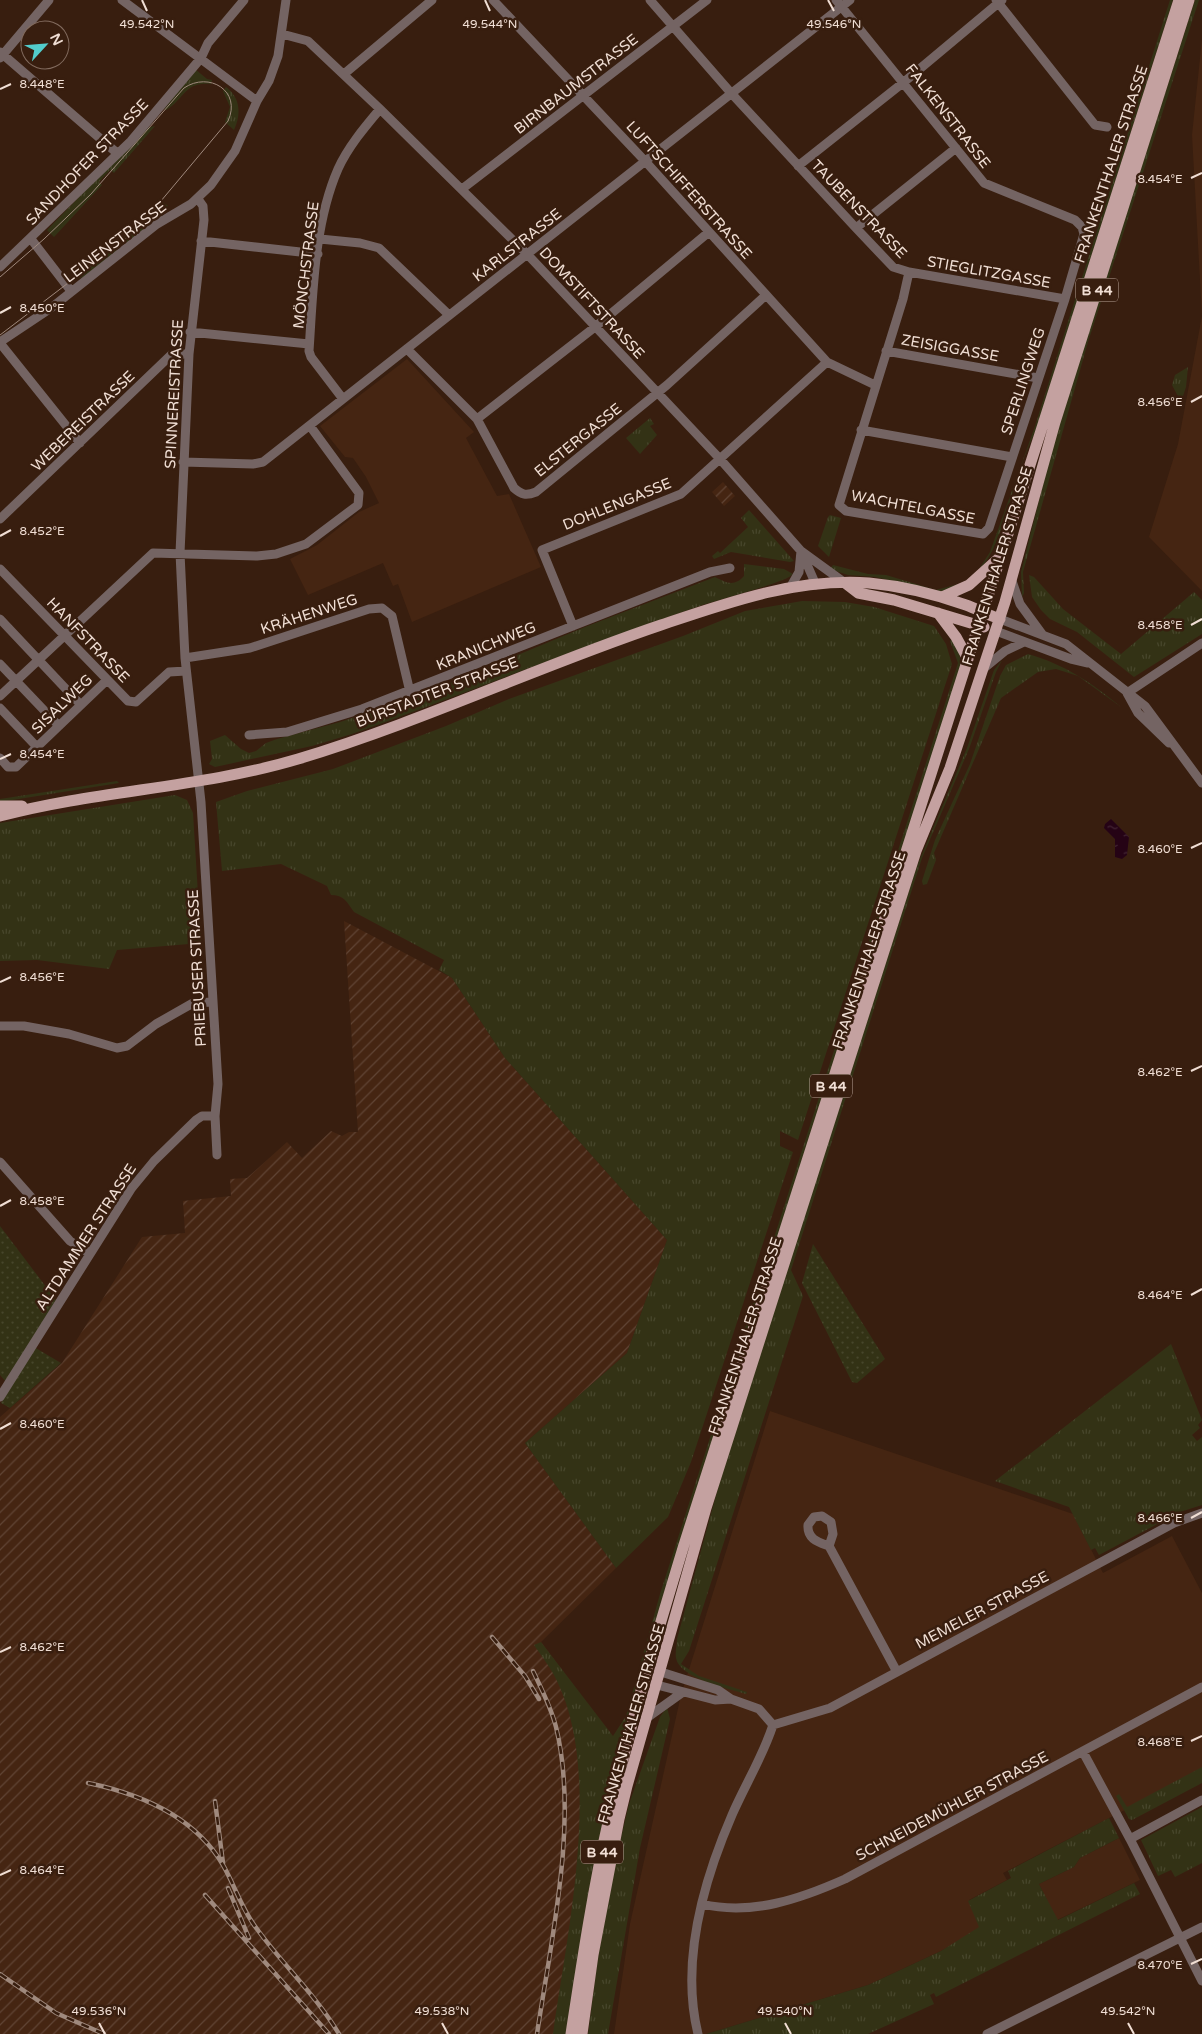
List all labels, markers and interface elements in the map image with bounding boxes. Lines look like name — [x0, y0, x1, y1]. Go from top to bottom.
text: 49.542°N — [120, 17, 174, 31]
text: 49.544°N — [463, 17, 517, 31]
text: 49.546°N — [807, 17, 861, 31]
north arrow — [20, 20, 70, 70]
street label: BIRNBAUMSTRASSE — [510, 30, 642, 138]
text: N — [46, 31, 66, 48]
street label: FALKENSTRASSE — [902, 60, 994, 172]
street label: FRANKENTHALER STRASSE — [1070, 63, 1152, 265]
text: 8.448°E — [19, 77, 65, 91]
street label: SANDHOFER STRASSE — [22, 95, 152, 229]
street label: LUFTSCHIFFERSTRASSE — [622, 117, 756, 263]
street label: TAUBENSTRASSE — [807, 156, 911, 262]
text: 8.454°E — [1137, 172, 1183, 186]
street label: LEINENSTRASSE — [60, 198, 170, 286]
street label: MÖNCHSTRASSE — [289, 200, 323, 330]
street label: KARLSTRASSE — [469, 205, 565, 285]
street label: DOMSTIFTSTRASSE — [536, 243, 648, 363]
street label: STIEGLITZGASSE — [926, 252, 1052, 292]
road number: B 44 — [1076, 278, 1118, 302]
text: 8.450°E — [19, 301, 65, 315]
street label: SPINNEREISTRASSE — [161, 319, 187, 469]
street label: SPERLINGWEG — [997, 325, 1049, 437]
street label: ZEISIGGASSE — [900, 331, 1000, 365]
street label: WEBEREISTRASSE — [27, 367, 139, 475]
text: 8.456°E — [1137, 395, 1183, 409]
street label: ELSTERGASSE — [531, 399, 625, 481]
street label: FRANKENTHALER STRASSE — [958, 464, 1036, 668]
street label: DOHLENGASSE — [560, 474, 674, 534]
street label: WACHTELGASSE — [850, 486, 976, 528]
text: 8.452°E — [19, 524, 65, 538]
street label: KRÄHENWEG — [258, 590, 360, 638]
street label: HANFSTRASSE — [43, 594, 133, 686]
street label: KRANICHWEG — [433, 618, 539, 674]
text: 8.458°E — [1137, 618, 1183, 632]
street label: BÜRSTADTER STRASSE — [353, 653, 521, 731]
street label: SISALWEG — [28, 670, 96, 738]
text: 8.454°E — [19, 747, 65, 761]
text: 8.460°E — [1137, 842, 1183, 856]
street label: FRANKENTHALER STRASSE — [828, 849, 910, 1051]
street label: PRIEBUSER STRASSE — [184, 889, 210, 1047]
text: 8.456°E — [19, 970, 65, 984]
text: 8.462°E — [1137, 1065, 1183, 1079]
road number: B 44 — [810, 1074, 852, 1098]
street label: ALTDAMMER STRASSE — [32, 1160, 140, 1314]
text: 8.458°E — [19, 1194, 65, 1208]
street label: FRANKENTHALER STRASSE — [704, 1235, 786, 1437]
text: 8.464°E — [1137, 1288, 1183, 1302]
text: 8.460°E — [19, 1417, 65, 1431]
text: 8.466°E — [1137, 1511, 1183, 1525]
street label: MEMELER STRASSE — [912, 1567, 1052, 1653]
street label: FRANKENTHALER STRASSE — [594, 1622, 668, 1826]
text: 8.462°E — [19, 1640, 65, 1654]
text: 8.468°E — [1137, 1735, 1183, 1749]
street label: SCHNEIDEMÜHLER STRASSE — [853, 1747, 1051, 1865]
road number: B 44 — [581, 1840, 623, 1864]
text: 8.464°E — [19, 1863, 65, 1877]
text: 8.470°E — [1137, 1958, 1183, 1972]
text: 49.536°N — [72, 2004, 126, 2018]
text: 49.538°N — [415, 2004, 469, 2018]
text: 49.540°N — [758, 2004, 812, 2018]
text: 49.542°N — [1101, 2004, 1155, 2018]

